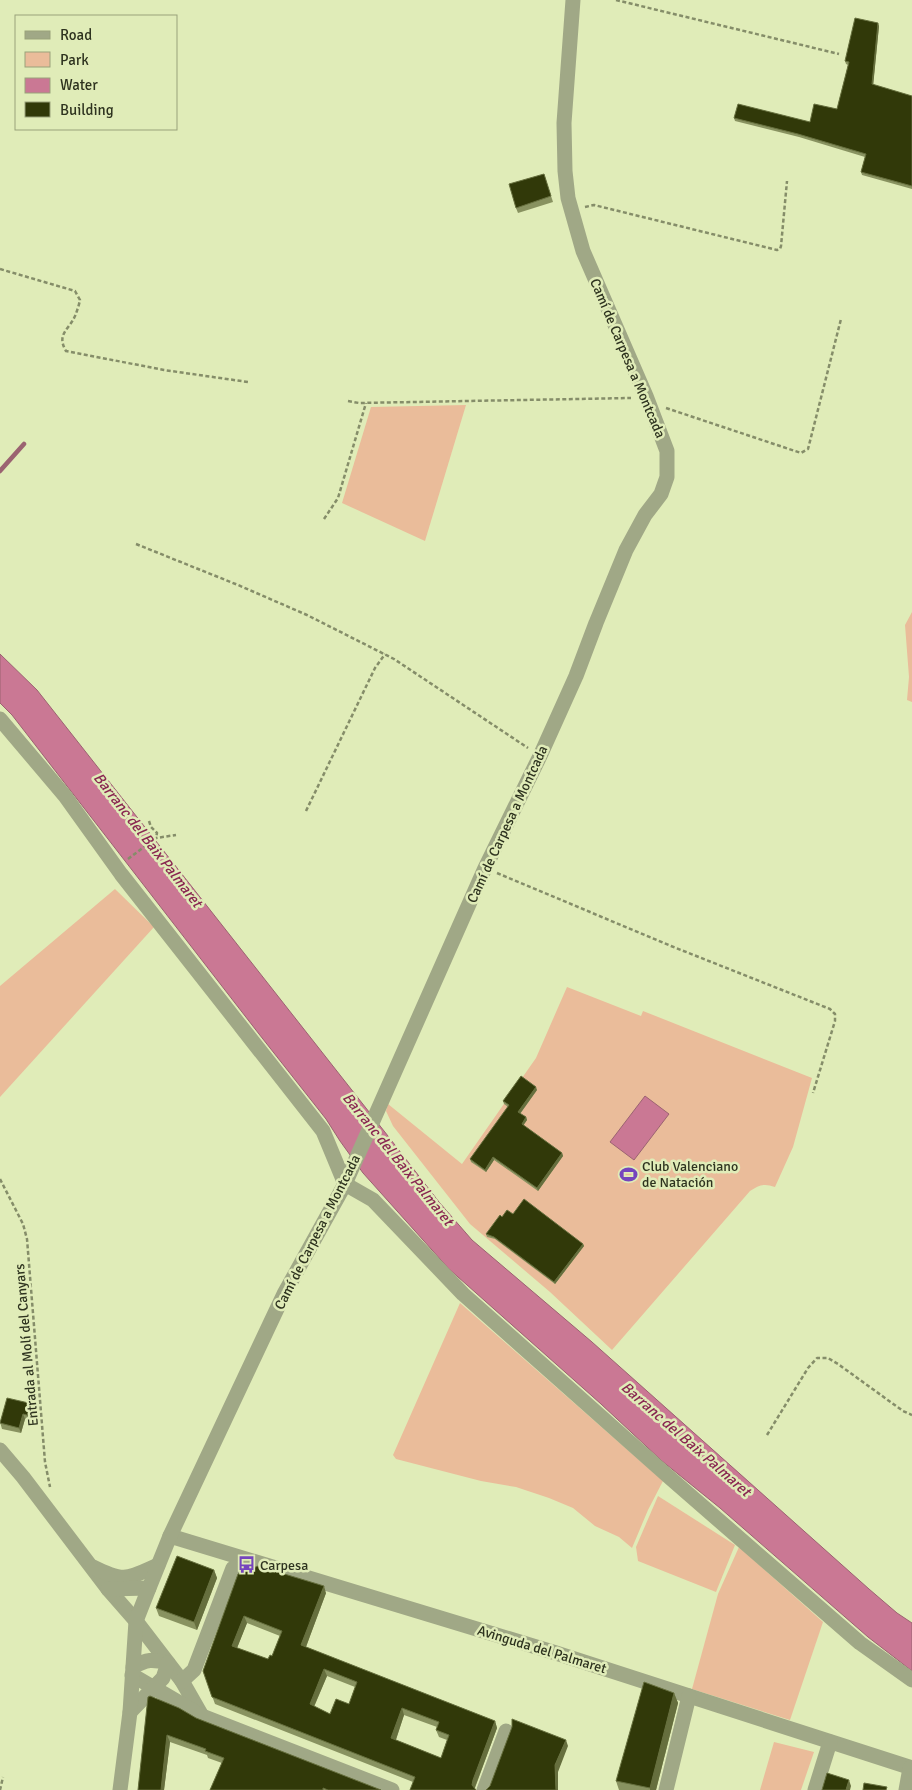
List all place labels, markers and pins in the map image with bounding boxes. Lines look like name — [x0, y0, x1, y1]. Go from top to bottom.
place label: Club Valenciano de Natación — [642, 1158, 738, 1191]
sports icon: Club Valenciano de Natación — [618, 1164, 638, 1184]
bus stop icon: Carpesa — [236, 1555, 256, 1575]
place label: Carpesa — [260, 1557, 308, 1574]

